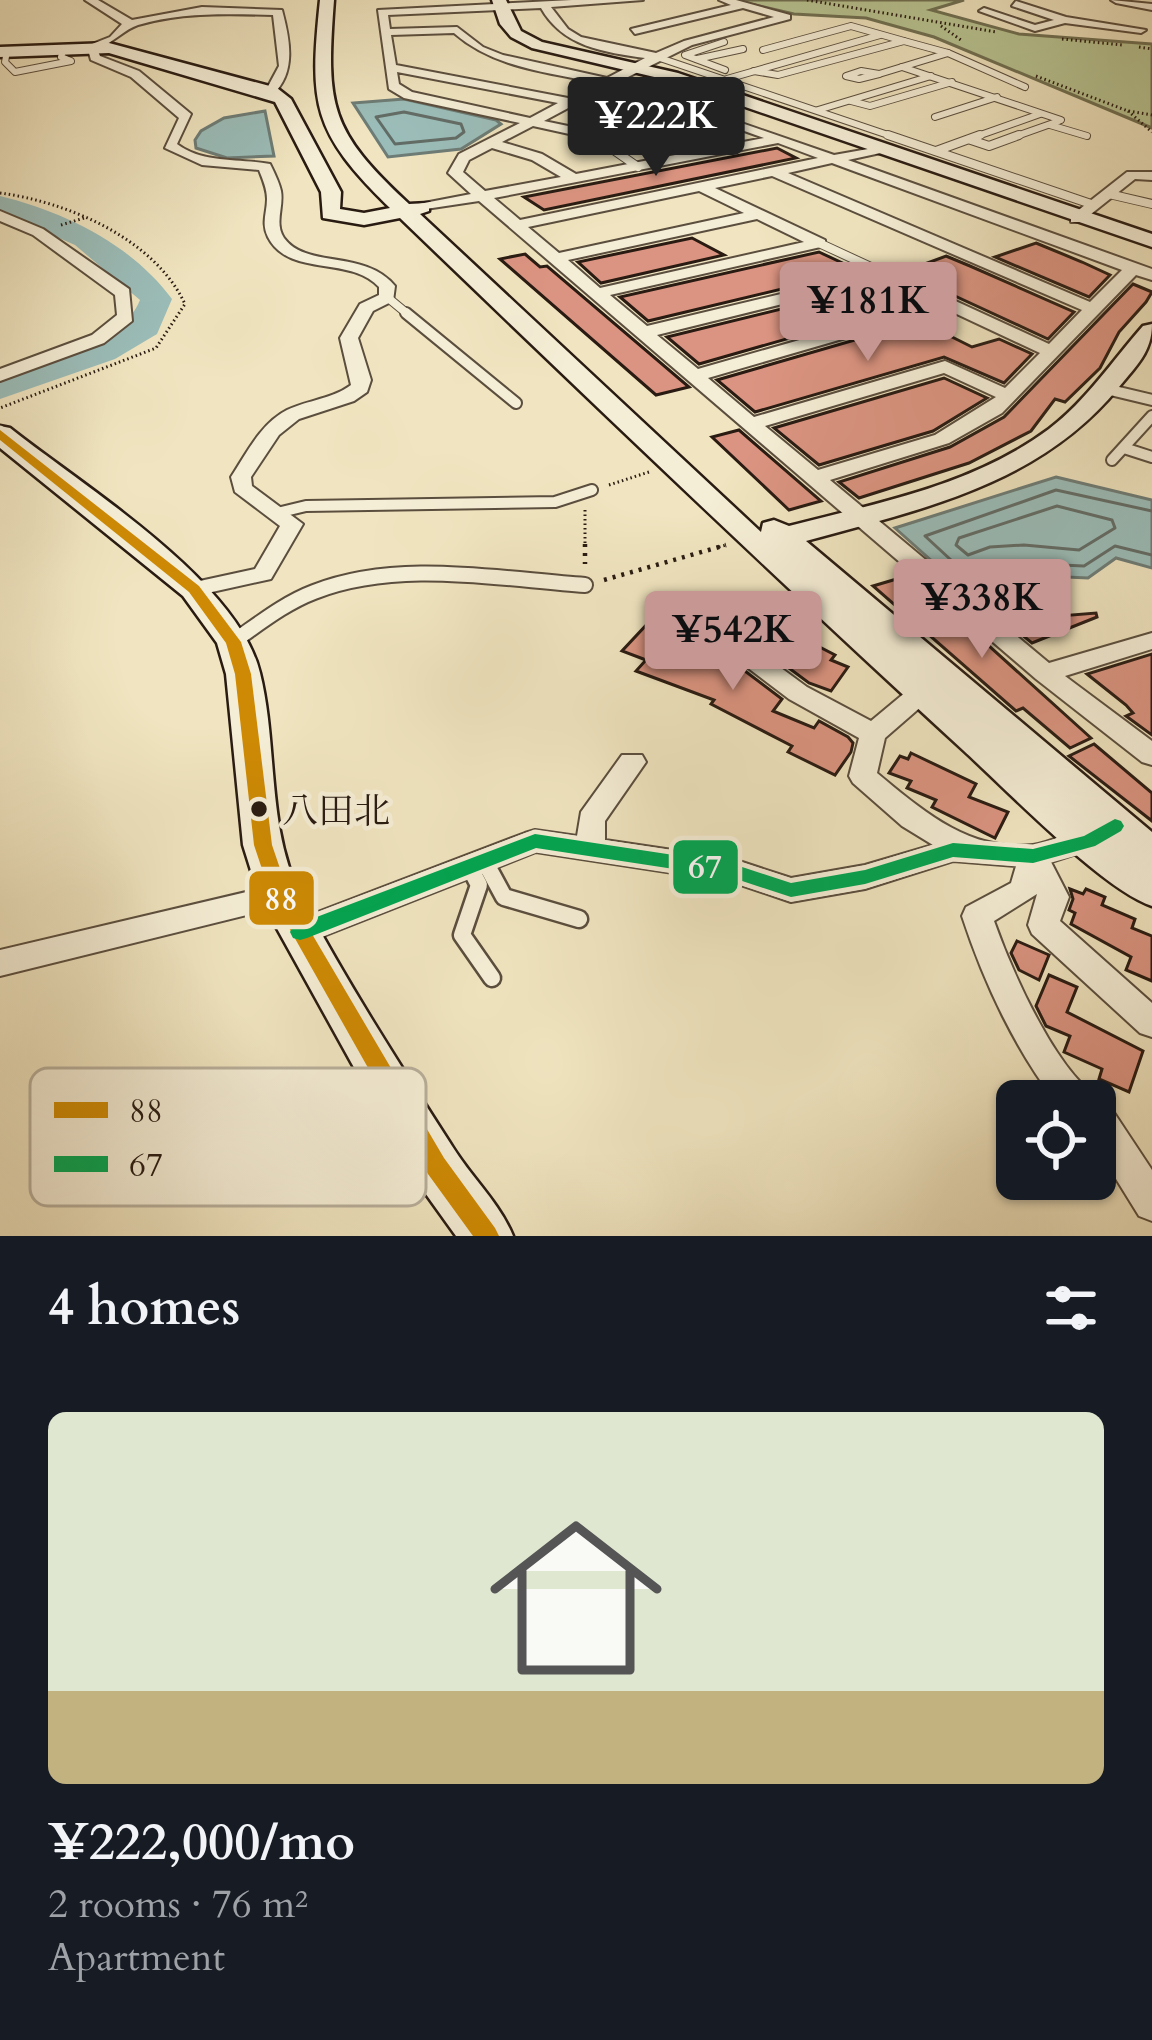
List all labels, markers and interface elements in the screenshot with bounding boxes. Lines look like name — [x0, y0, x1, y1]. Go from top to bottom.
pin: ¥222K — [572, 77, 740, 179]
text: ¥222K — [595, 89, 717, 142]
pin: ¥181K — [784, 262, 952, 364]
text: ¥181K — [807, 274, 929, 327]
pin: ¥338K — [898, 559, 1066, 661]
text: ¥338K — [921, 571, 1043, 624]
pin: ¥542K — [649, 591, 817, 693]
text: ¥542K — [672, 603, 794, 656]
place label: 八田北 — [282, 787, 390, 836]
marker: 八田北 — [248, 798, 270, 820]
line badge: 67 — [671, 838, 740, 896]
text: 67 — [688, 845, 722, 890]
line badge: 88 — [247, 869, 316, 927]
text: 88 — [264, 877, 298, 922]
legend — [30, 1068, 426, 1206]
map controls — [996, 1080, 1116, 1200]
button: locate — [996, 1080, 1116, 1200]
text: 88 — [129, 1089, 163, 1134]
text: 67 — [129, 1143, 163, 1188]
text: 4 homes — [48, 1273, 240, 1343]
icon: filters — [1038, 1275, 1104, 1341]
icon: home — [468, 1490, 684, 1706]
text: ¥222,000/mo — [48, 1808, 355, 1878]
text: 2 rooms · 76 m² — [48, 1878, 308, 1931]
text: Apartment — [48, 1931, 225, 1984]

